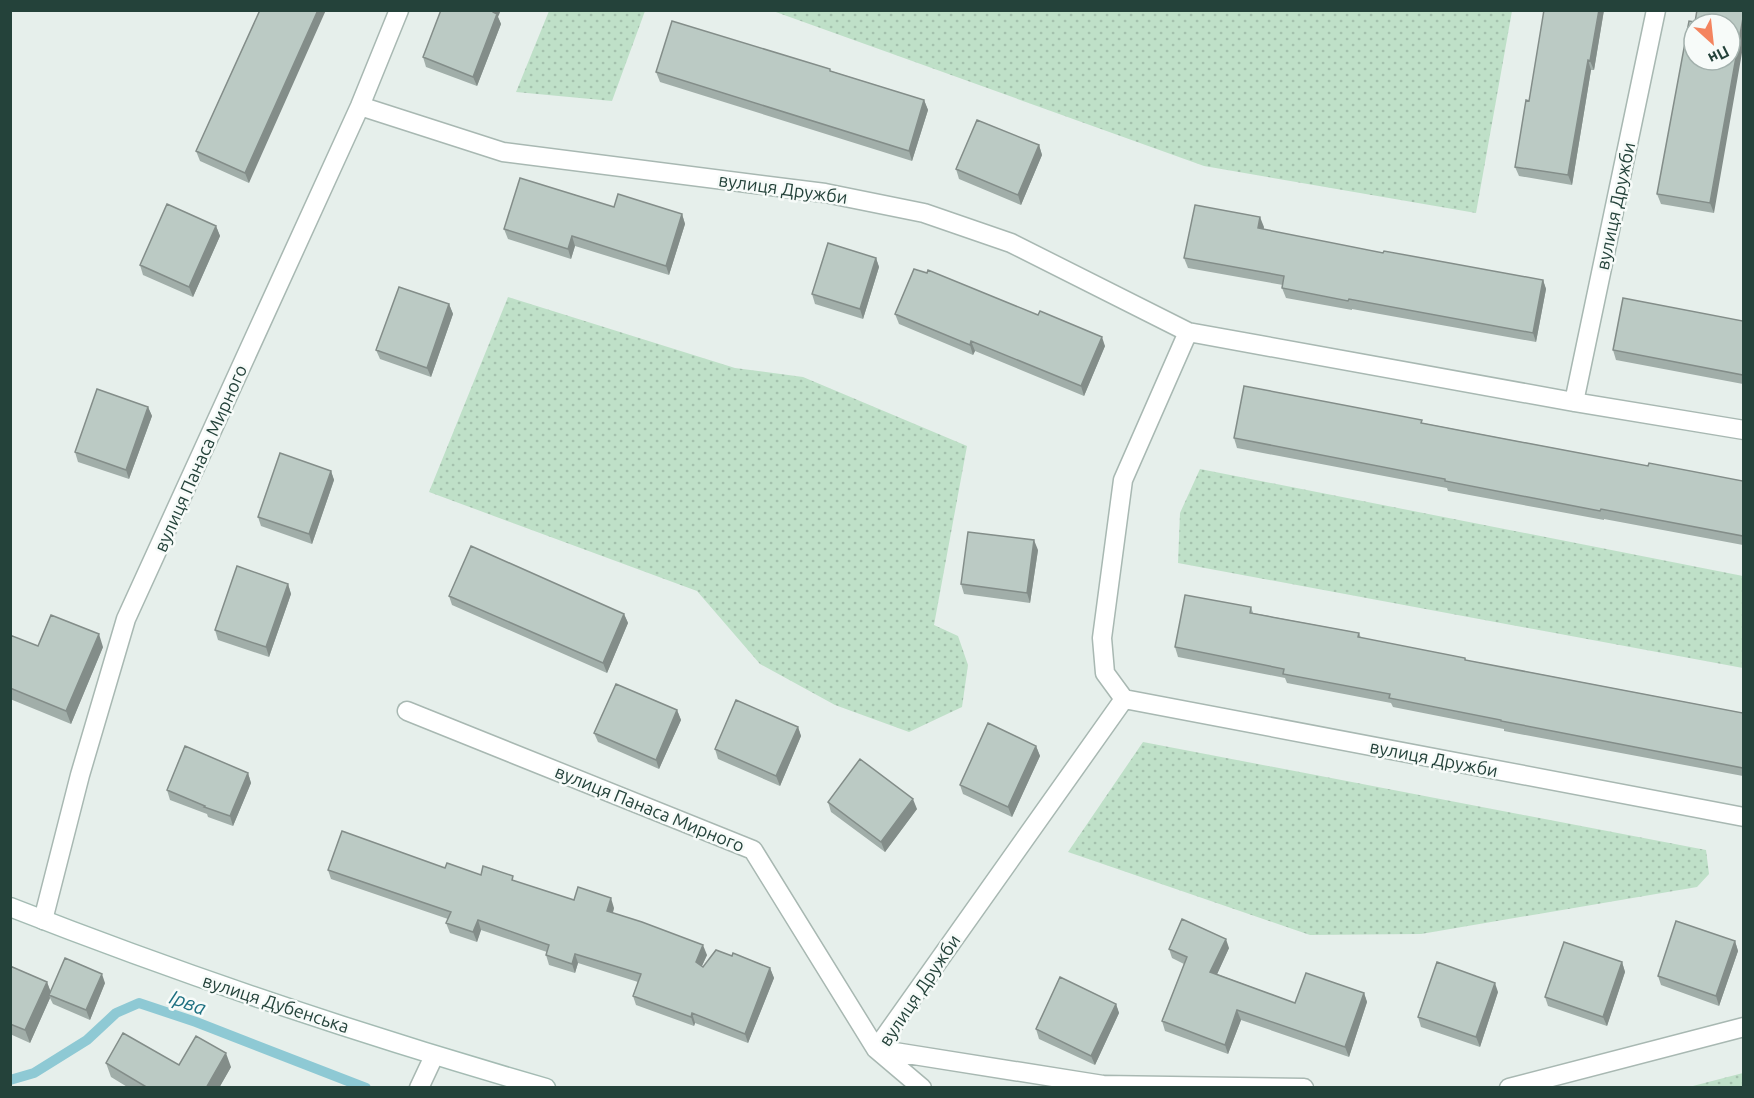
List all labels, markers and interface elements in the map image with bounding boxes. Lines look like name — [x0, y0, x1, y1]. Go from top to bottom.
north arrow — [1682, 12, 1742, 72]
text: Пн — [1705, 43, 1732, 68]
street label: вулиця Дружби — [1592, 140, 1638, 272]
street label: вулиця Дружби — [717, 169, 849, 207]
street label: вулиця Панаса Мирного — [150, 361, 250, 555]
street label: вулиця Дружби — [1368, 736, 1500, 780]
street label: вулиця Панаса Мирного — [552, 761, 748, 855]
street label: вулиця Дружби — [874, 930, 964, 1050]
street label: вулиця Дубенська — [200, 970, 352, 1036]
water label: Ірва — [167, 985, 210, 1019]

